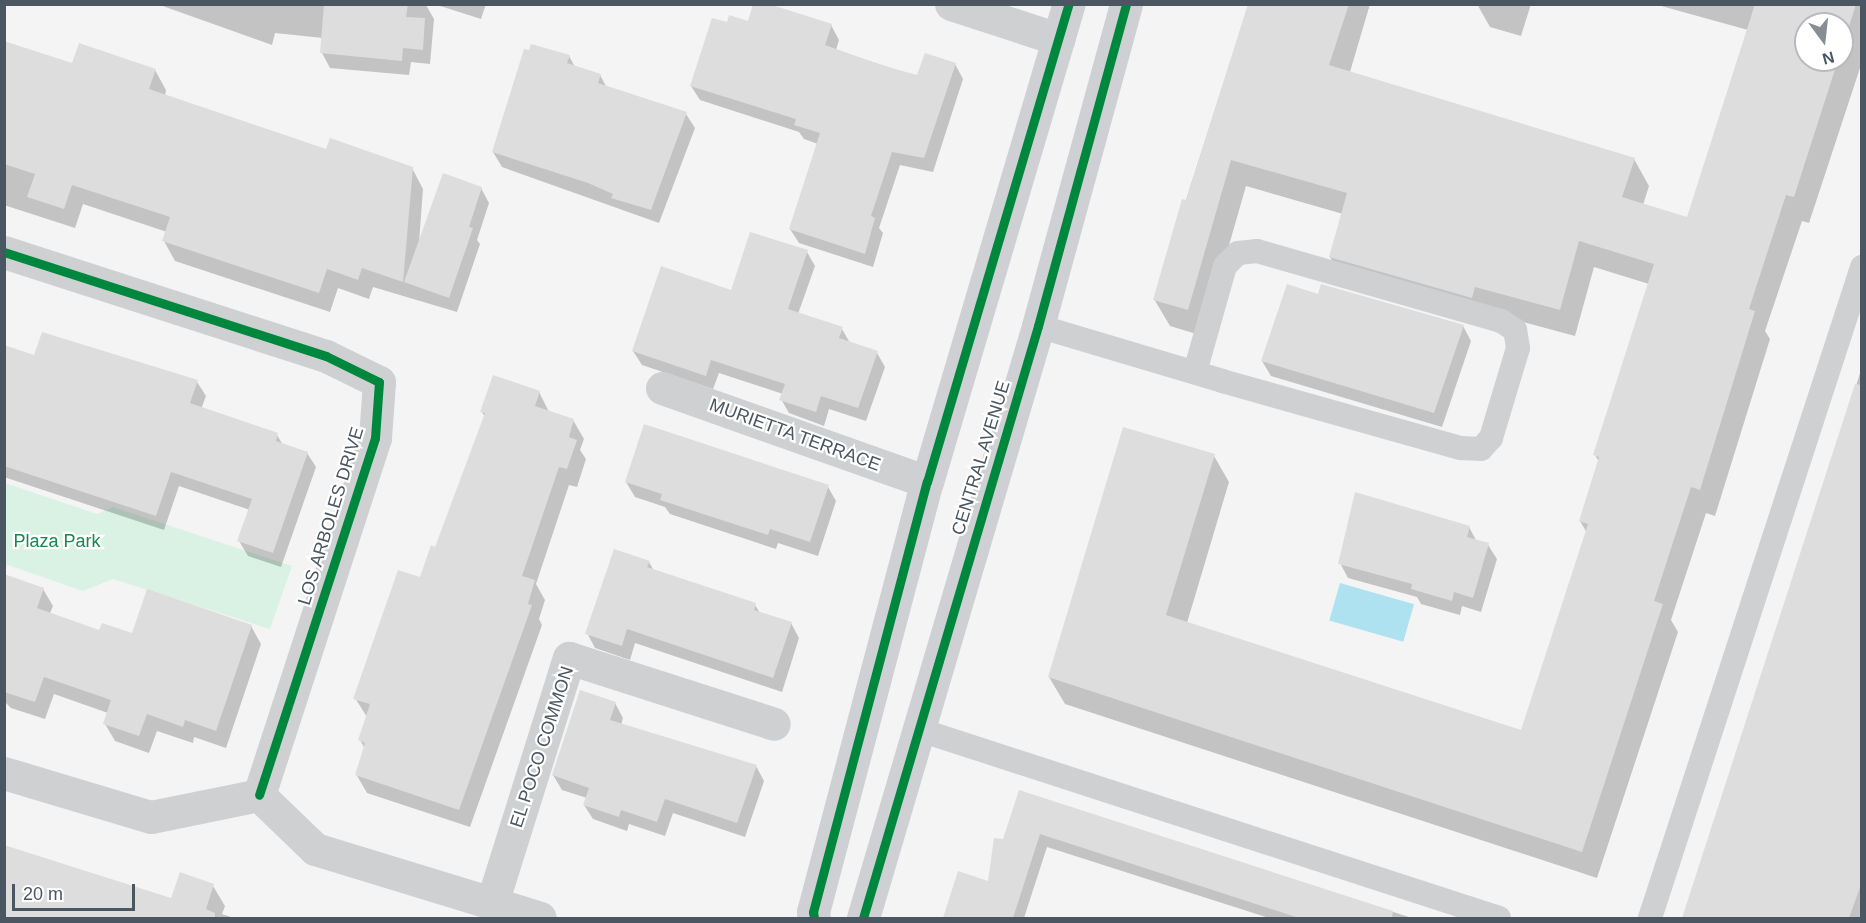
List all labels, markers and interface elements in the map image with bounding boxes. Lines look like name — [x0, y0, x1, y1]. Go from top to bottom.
north arrow — [1794, 12, 1854, 72]
text: N — [1820, 48, 1836, 68]
street label: CENTRAL AVENUE — [947, 378, 1015, 538]
street label: MURIETTA TERRACE — [706, 394, 884, 476]
street label: LOS ARBOLES DRIVE — [293, 424, 369, 608]
park label: Plaza Park — [13, 530, 101, 552]
street label: EL POCO COMMON — [506, 663, 578, 831]
scale bar — [15, 872, 138, 910]
text: 20 m — [23, 884, 63, 904]

